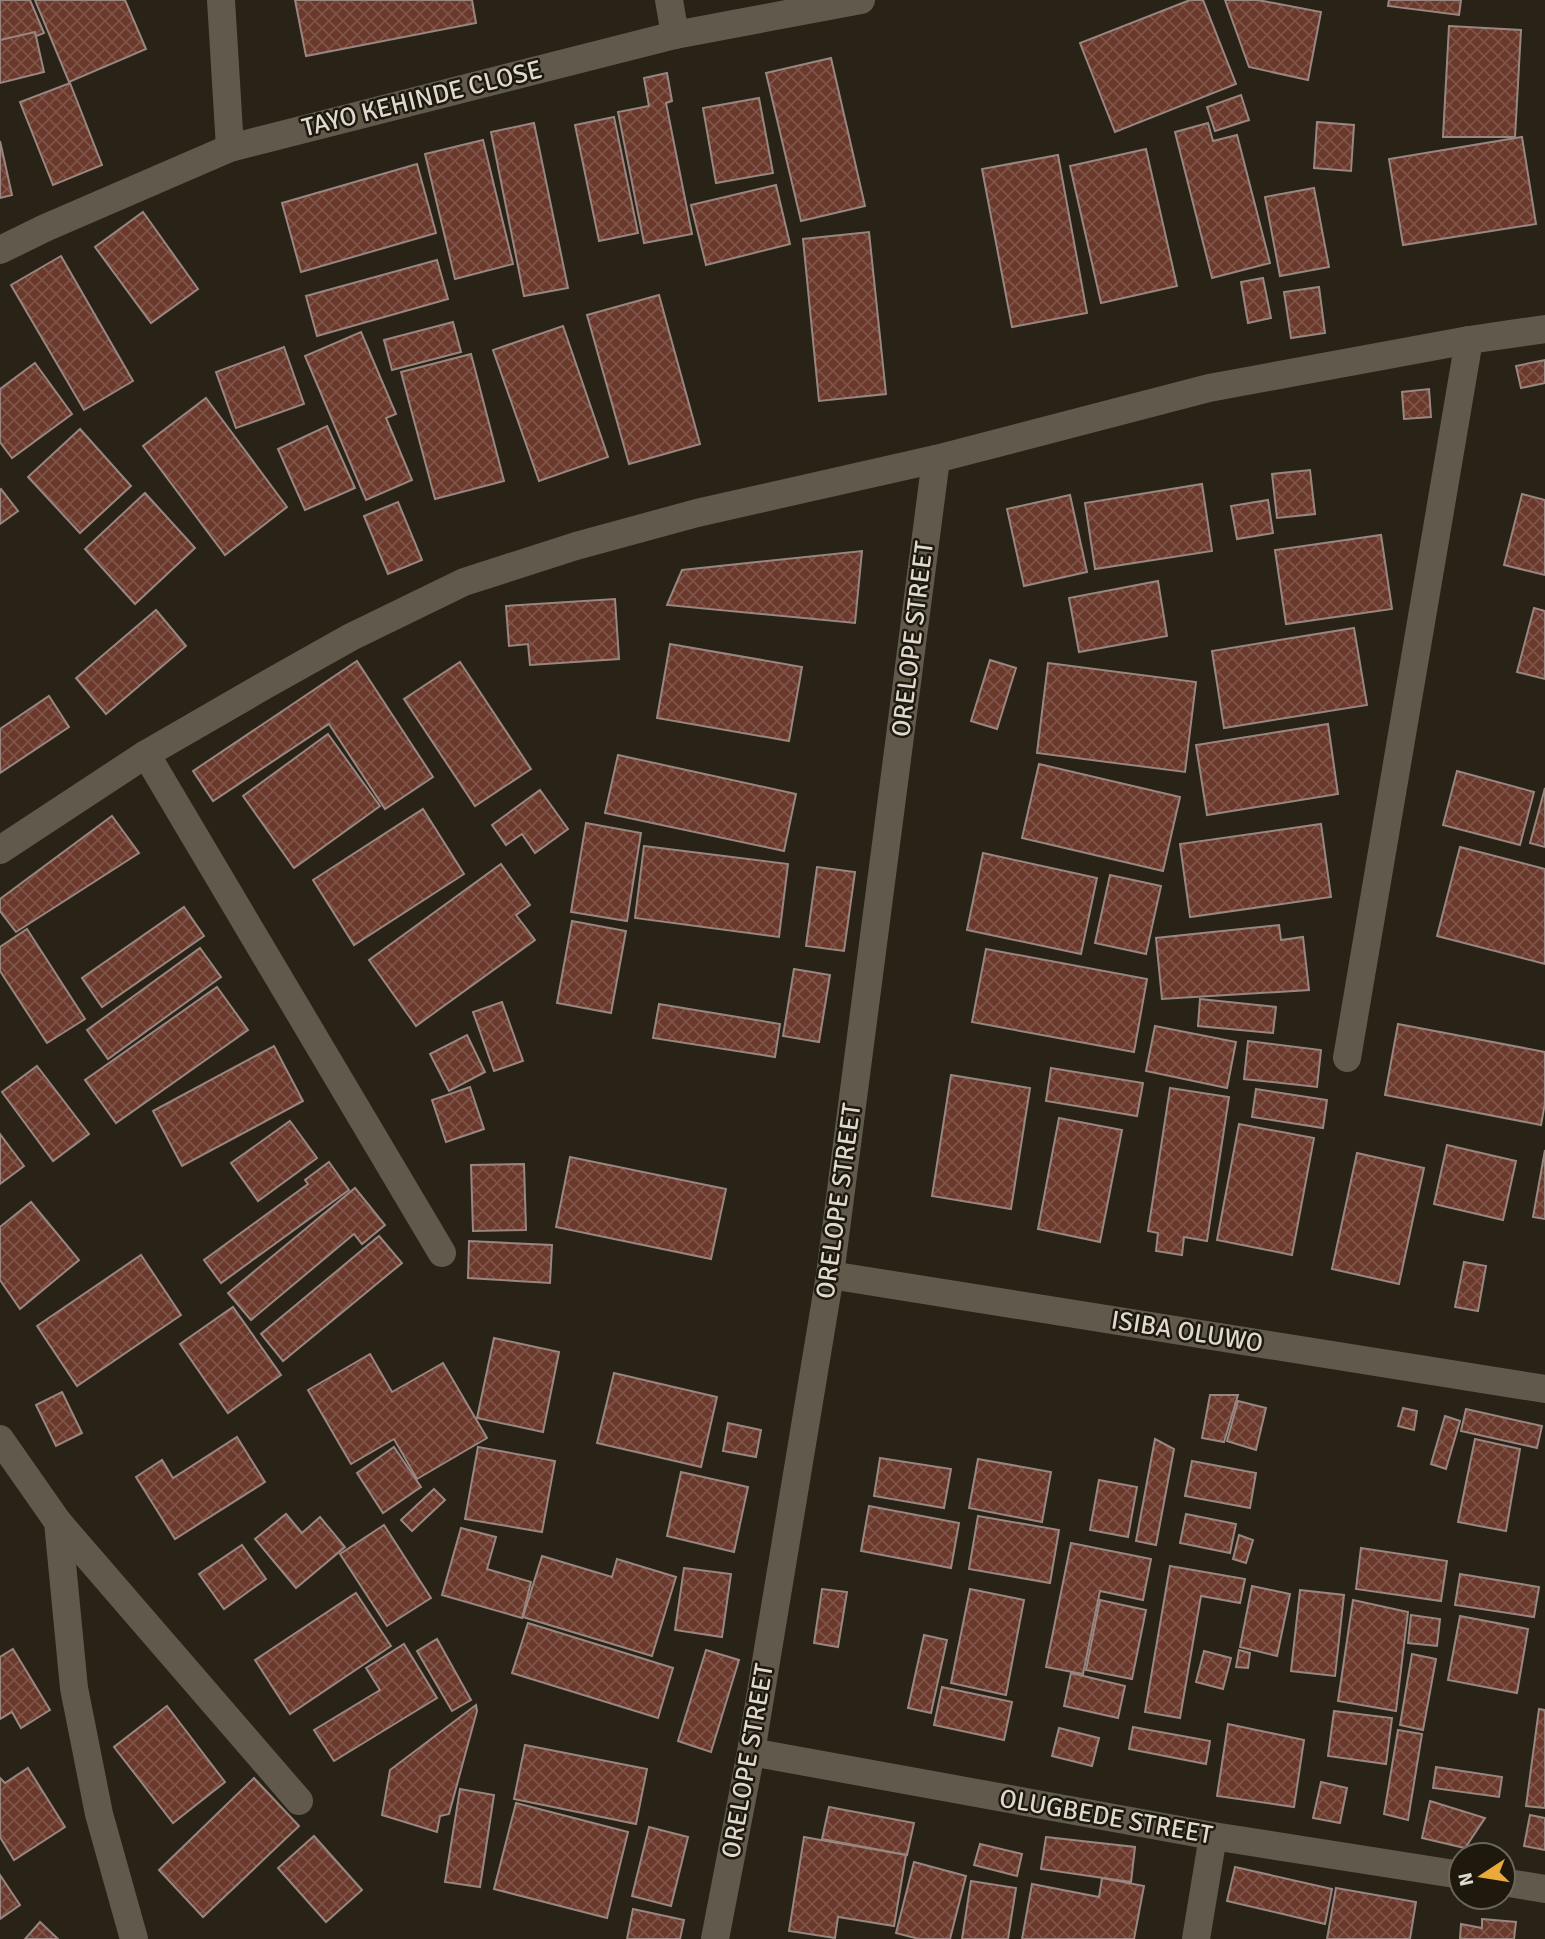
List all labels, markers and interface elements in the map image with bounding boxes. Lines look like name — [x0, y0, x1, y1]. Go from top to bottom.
street label: TAYO KEHINDE CLOSE — [299, 54, 545, 144]
street label: ORELOPE STREET — [885, 539, 941, 739]
street label: ORELOPE STREET — [809, 1101, 869, 1301]
street label: ISIBA OLUWO — [1109, 1304, 1265, 1360]
street label: ORELOPE STREET — [715, 1661, 781, 1861]
street label: OLUGBEDE STREET — [997, 1782, 1215, 1852]
north arrow — [1447, 1841, 1517, 1911]
text: N — [1453, 1870, 1479, 1888]

